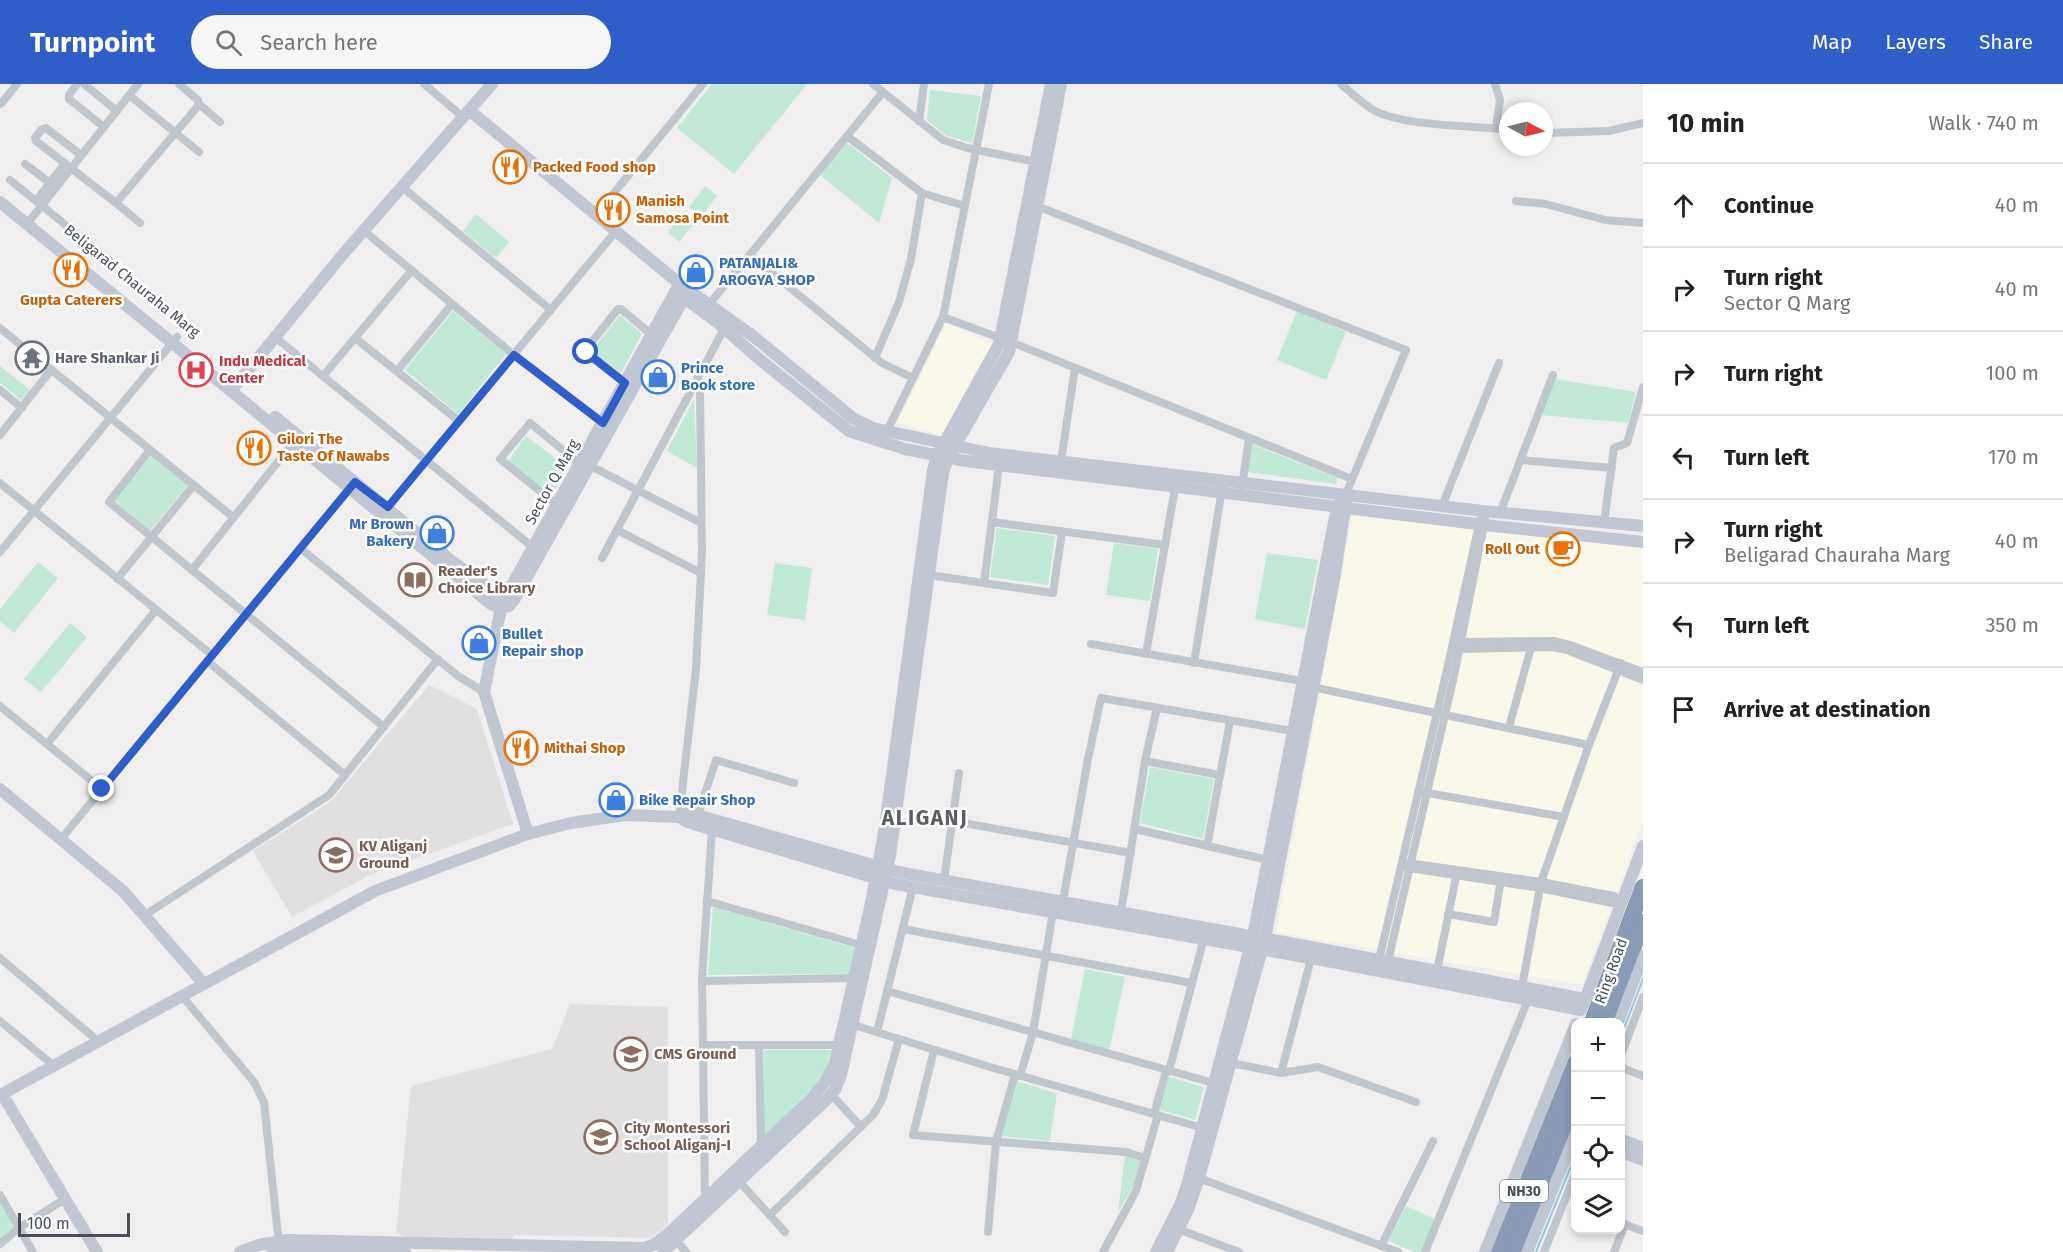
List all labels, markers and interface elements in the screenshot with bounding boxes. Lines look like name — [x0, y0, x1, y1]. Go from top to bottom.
search box — [191, 15, 611, 69]
text: Turnpoint — [30, 26, 155, 59]
icon: search — [212, 26, 245, 59]
text: Search here — [260, 29, 378, 56]
text: Map — [1812, 29, 1852, 55]
text: Layers — [1885, 29, 1946, 55]
text: Share — [1979, 29, 2033, 55]
north arrow — [1499, 102, 1553, 156]
text: 10 min — [1667, 108, 1745, 139]
text: Walk · 740 m — [1929, 111, 2039, 135]
restaurant icon: Packed Food shop — [492, 149, 528, 185]
place label: Packed Food shop — [533, 158, 656, 176]
icon: ahead — [1667, 189, 1700, 222]
restaurant icon: Manish Samosa Point — [595, 192, 631, 228]
place label: Manish Samosa Point — [636, 192, 729, 227]
text: Continue — [1724, 192, 1814, 219]
text: 40 m — [1995, 193, 2039, 217]
street label: Beligarad Chauraha Marg — [60, 221, 204, 341]
restaurant icon: Gupta Caterers — [53, 252, 89, 288]
shop icon: PATANJALI& AROGYA SHOP — [678, 254, 714, 290]
place label: PATANJALI& AROGYA SHOP — [718, 254, 815, 289]
text: Turn right — [1724, 264, 1823, 291]
icon: right — [1667, 273, 1700, 306]
text: 40 m — [1995, 277, 2039, 301]
place label: Gupta Caterers — [20, 291, 122, 309]
text: Sector Q Marg — [1724, 291, 1850, 315]
route start — [572, 338, 598, 364]
temple icon: Hare Shankar Ji — [14, 340, 50, 376]
place label: Hare Shankar Ji — [55, 349, 160, 367]
hospital icon: Indu Medical Center — [178, 352, 214, 388]
place label: Indu Medical Center — [219, 352, 307, 387]
icon: right — [1667, 357, 1700, 390]
shop icon: Prince Book store — [640, 359, 676, 395]
place label: Prince Book store — [681, 359, 755, 394]
text: Turn right — [1724, 360, 1823, 387]
text: 100 m — [1986, 361, 2039, 385]
restaurant icon: Gilori The Taste Of Nawabs — [236, 430, 272, 466]
place label: Gilori The Taste Of Nawabs — [277, 430, 390, 465]
street label: Sector Q Marg — [521, 436, 583, 528]
icon: left — [1667, 441, 1700, 474]
text: Turn left — [1724, 444, 1809, 471]
text: 170 m — [1988, 445, 2039, 469]
place label: Mr Brown Bakery — [349, 515, 414, 550]
shop icon: Mr Brown Bakery — [419, 515, 455, 551]
text: Turn right — [1724, 516, 1823, 543]
icon: right — [1667, 525, 1700, 558]
text: 40 m — [1995, 529, 2039, 553]
cafe icon: Roll Out — [1545, 531, 1581, 567]
place label: Roll Out — [1485, 540, 1540, 558]
text: Beligarad Chauraha Marg — [1724, 543, 1950, 567]
library icon: Reader's Choice Library — [397, 562, 433, 598]
place label: Reader's Choice Library — [438, 562, 535, 597]
icon: left — [1667, 609, 1700, 642]
text: Turn left — [1724, 612, 1809, 639]
text: 350 m — [1985, 613, 2039, 637]
shop icon: Bullet Repair shop — [461, 625, 497, 661]
place label: Bullet Repair shop — [502, 625, 584, 660]
icon: arrive — [1667, 693, 1700, 726]
text: Arrive at destination — [1724, 696, 1931, 723]
restaurant icon: Mithai Shop — [503, 730, 539, 766]
place label: Mithai Shop — [544, 739, 625, 757]
route end — [88, 775, 114, 801]
shop icon: Bike Repair Shop — [598, 782, 634, 818]
place label: Bike Repair Shop — [639, 791, 756, 809]
district label: ALIGANJ — [881, 805, 968, 831]
school or university icon: KV Aliganj Ground — [318, 837, 354, 873]
place label: KV Aliganj Ground — [359, 837, 427, 872]
street label: Ring Road — [1591, 936, 1631, 1006]
map controls — [1571, 1018, 1625, 1234]
button: + — [1571, 1018, 1625, 1072]
school or university icon: CMS Ground — [613, 1036, 649, 1072]
place label: CMS Ground — [654, 1045, 737, 1063]
button: − — [1571, 1072, 1625, 1126]
school or university icon: City Montessori School Aliganj-I — [583, 1119, 619, 1155]
place label: City Montessori School Aliganj-I — [624, 1119, 731, 1154]
button: locate — [1571, 1126, 1625, 1180]
road number: NH30 — [1500, 1180, 1548, 1202]
button: layers — [1571, 1180, 1625, 1234]
scale bar — [18, 1210, 130, 1238]
text: 100 m — [27, 1214, 70, 1233]

